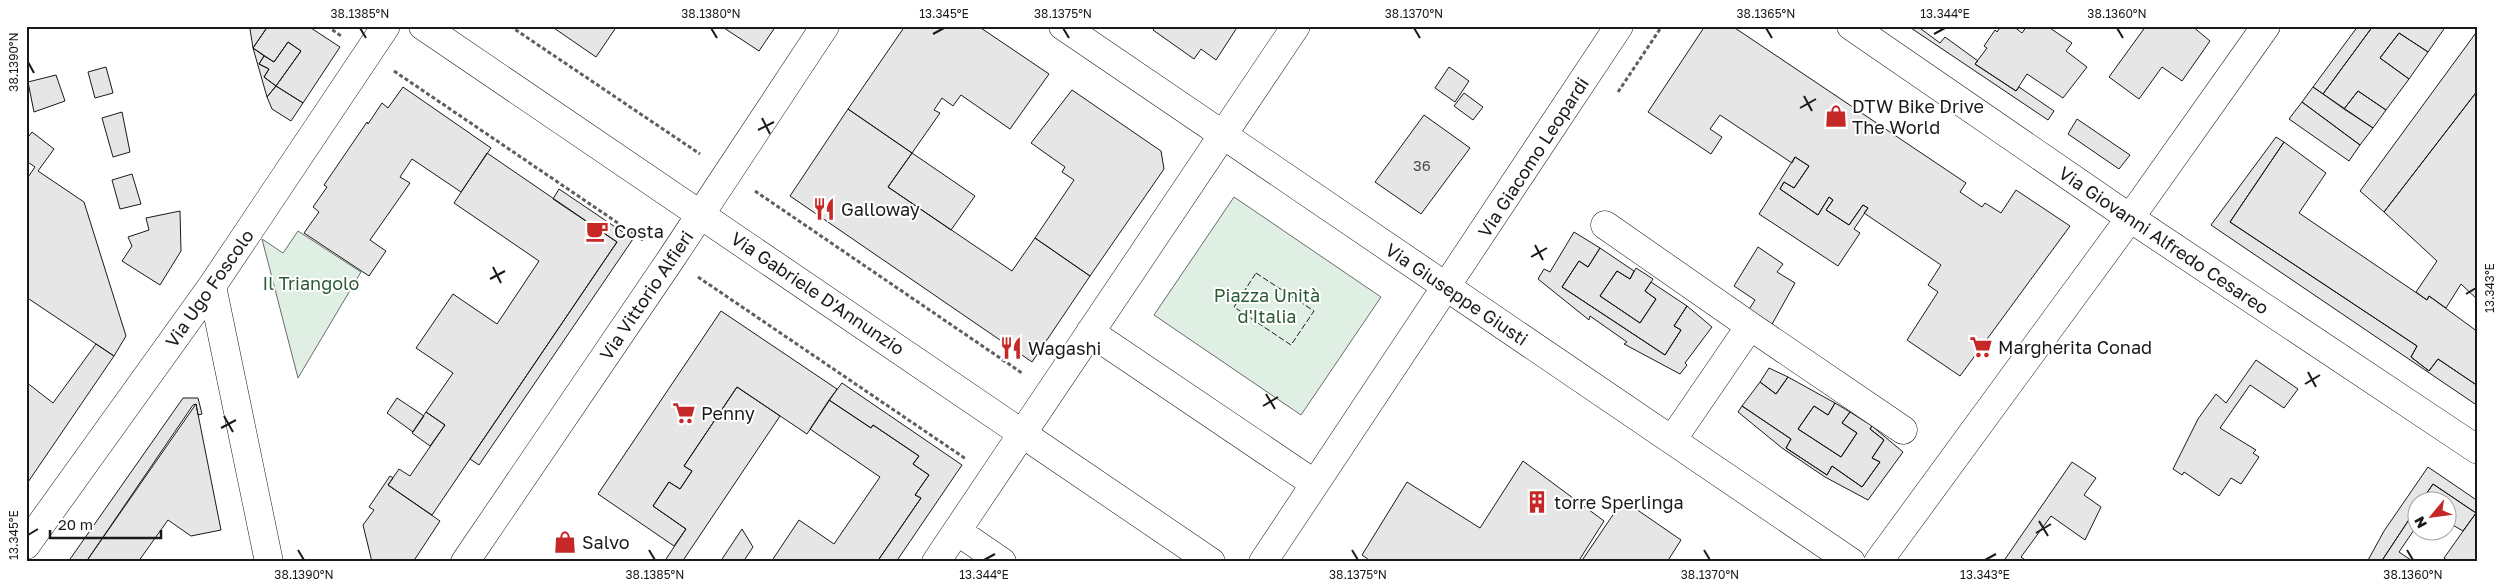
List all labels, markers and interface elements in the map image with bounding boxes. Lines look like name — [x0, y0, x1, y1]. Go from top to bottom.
text: 38.1385°N — [331, 6, 389, 21]
text: 38.1380°N — [681, 6, 741, 21]
text: 13.345°E — [919, 6, 969, 21]
text: 38.1375°N — [1034, 6, 1092, 21]
text: 38.1370°N — [1385, 6, 1443, 21]
text: 38.1365°N — [1737, 6, 1795, 21]
text: 13.344°E — [1920, 6, 1970, 21]
text: 38.1360°N — [2087, 6, 2147, 21]
text: 38.1390°N — [6, 32, 21, 92]
street label: Via Giacomo Leopardi — [1473, 73, 1593, 241]
place label: DTW Bike Drive The World — [1852, 95, 1984, 138]
shop icon: DTW Bike Drive The World — [1823, 103, 1849, 129]
house number: 36 — [1413, 156, 1431, 174]
street label: Via Giovanni Alfredo Cesareo — [2055, 161, 2273, 319]
restaurant icon: Galloway — [811, 196, 837, 222]
place label: Galloway — [841, 198, 920, 220]
cafe icon: Costa — [584, 218, 610, 244]
place label: Costa — [614, 220, 664, 242]
street label: Via Ugo Foscolo — [160, 225, 258, 351]
street label: Via Vittorio Alfieri — [595, 226, 697, 364]
street label: Via Gabriele D'Annunzio — [727, 227, 909, 359]
street label: Via Giuseppe Giusti — [1382, 238, 1532, 350]
text: 13.343°E — [2482, 263, 2497, 313]
park label: Il Triangolo — [263, 272, 359, 294]
park label: Piazza Unità d'Italia — [1214, 284, 1320, 327]
supermarket icon: Margherita Conad — [1968, 334, 1994, 360]
restaurant icon: Wagashi — [998, 335, 1024, 361]
place label: Margherita Conad — [1998, 336, 2152, 358]
place label: Wagashi — [1028, 337, 1101, 359]
supermarket icon: Penny — [671, 400, 697, 426]
place label: Penny — [701, 402, 755, 424]
building icon: torre Sperlinga — [1524, 489, 1550, 515]
north arrow — [2406, 490, 2456, 540]
place label: torre Sperlinga — [1554, 491, 1684, 513]
scale bar — [50, 508, 161, 540]
text: 13.345°E — [6, 510, 21, 560]
text: N — [2410, 514, 2430, 531]
text: 20 m — [58, 515, 93, 533]
shop icon: Salvo — [552, 529, 578, 555]
place label: Salvo — [582, 531, 630, 553]
text: 38.1390°N — [274, 567, 334, 582]
text: 38.1385°N — [626, 567, 684, 582]
text: 13.344°E — [959, 567, 1009, 582]
text: 38.1375°N — [1329, 567, 1387, 582]
text: 38.1370°N — [1681, 567, 1739, 582]
text: 13.343°E — [1960, 567, 2010, 582]
text: 38.1360°N — [2383, 567, 2443, 582]

